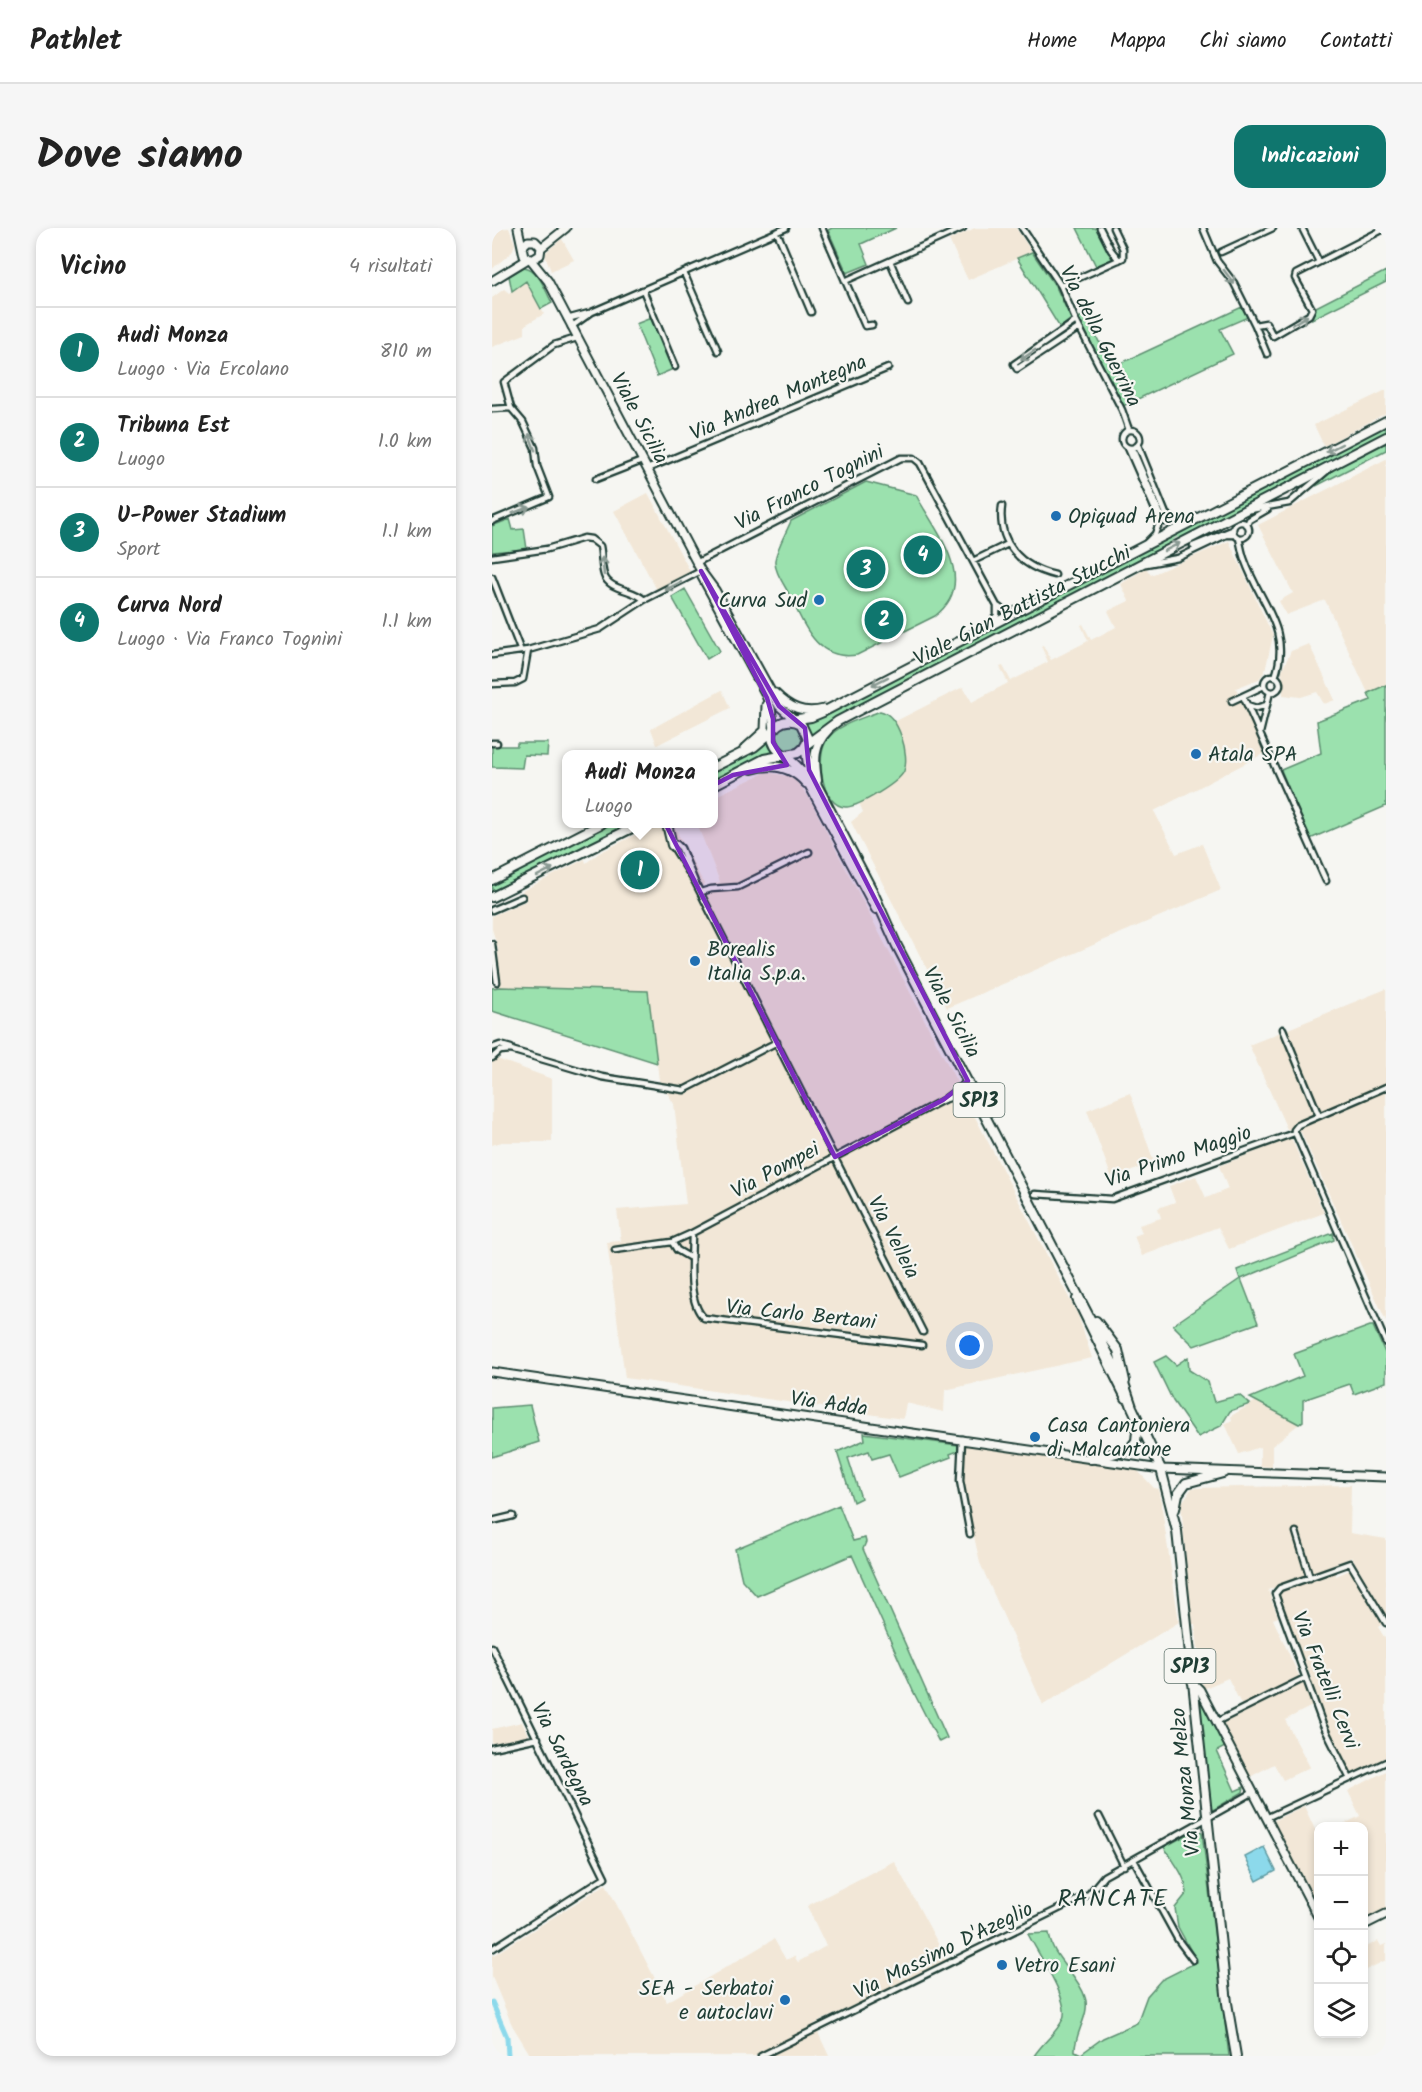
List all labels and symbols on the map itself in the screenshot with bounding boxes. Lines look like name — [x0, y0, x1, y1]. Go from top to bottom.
street label: Via della Guerrina — [1050, 260, 1150, 413]
one-way arrow — [1223, 268, 1235, 284]
one-way arrow — [1291, 313, 1308, 325]
street label: Via Andrea Mantegna — [685, 346, 872, 451]
one-way arrow — [1020, 348, 1036, 361]
street label: Viale Sicilia — [601, 367, 677, 470]
one-way arrow — [526, 433, 537, 452]
street label: Via Franco Tognini — [729, 436, 891, 540]
one-way arrow — [1326, 442, 1343, 454]
place label: Opiquad Arena — [1068, 501, 1195, 534]
one-way arrow — [511, 504, 530, 515]
marker: Opiquad Arena — [1049, 509, 1063, 523]
pin: 4 — [904, 532, 942, 578]
street label: Viale Gian Battista Stucchi — [908, 537, 1138, 676]
one-way arrow — [1163, 541, 1180, 553]
pin: 3 — [846, 546, 886, 592]
one-way arrow — [597, 557, 608, 577]
one-way arrow — [664, 581, 682, 592]
place label: Curva Sud — [719, 585, 808, 618]
marker: Curva Sud — [812, 593, 826, 607]
pin: 2 — [864, 598, 904, 642]
one-way arrow — [872, 676, 890, 688]
place label: Atala SPA — [1208, 739, 1297, 772]
marker: Atala SPA — [1189, 747, 1203, 761]
pin: 1 — [620, 848, 660, 892]
one-way arrow — [536, 866, 553, 878]
place label: Borealis Italia S.p.a. — [707, 934, 806, 991]
marker: Borealis Italia S.p.a. — [688, 954, 702, 968]
street label: Viale Sicilia — [913, 961, 989, 1064]
road number: SP13 — [954, 1083, 1004, 1117]
street label: Via Primo Maggio — [1101, 1117, 1256, 1198]
street label: Via Pompei — [725, 1134, 827, 1209]
street label: Via Velleia — [858, 1190, 928, 1285]
street label: Via Carlo Bertani — [724, 1291, 879, 1340]
your location — [955, 1331, 984, 1360]
street label: Via Adda — [788, 1383, 870, 1426]
place label: Casa Cantoniera di Malcantone — [1047, 1410, 1190, 1467]
marker: Casa Cantoniera di Malcantone — [1028, 1430, 1042, 1444]
street label: Via Fratelli Cervi — [1282, 1607, 1368, 1756]
road number: SP13 — [1164, 1649, 1216, 1683]
street label: Via Sardegna — [521, 1697, 602, 1813]
street label: Via Monza Melzo — [1162, 1706, 1211, 1858]
district label: RANCATE — [1057, 1880, 1169, 1919]
street label: Via Massimo D'Azeglio — [848, 1894, 1039, 2009]
place label: Vetro Esani — [1014, 1950, 1116, 1983]
marker: Vetro Esani — [995, 1958, 1009, 1972]
place label: SEA - Serbatoi e autoclavi — [639, 1973, 774, 2030]
marker: SEA - Serbatoi e autoclavi — [778, 1993, 792, 2007]

